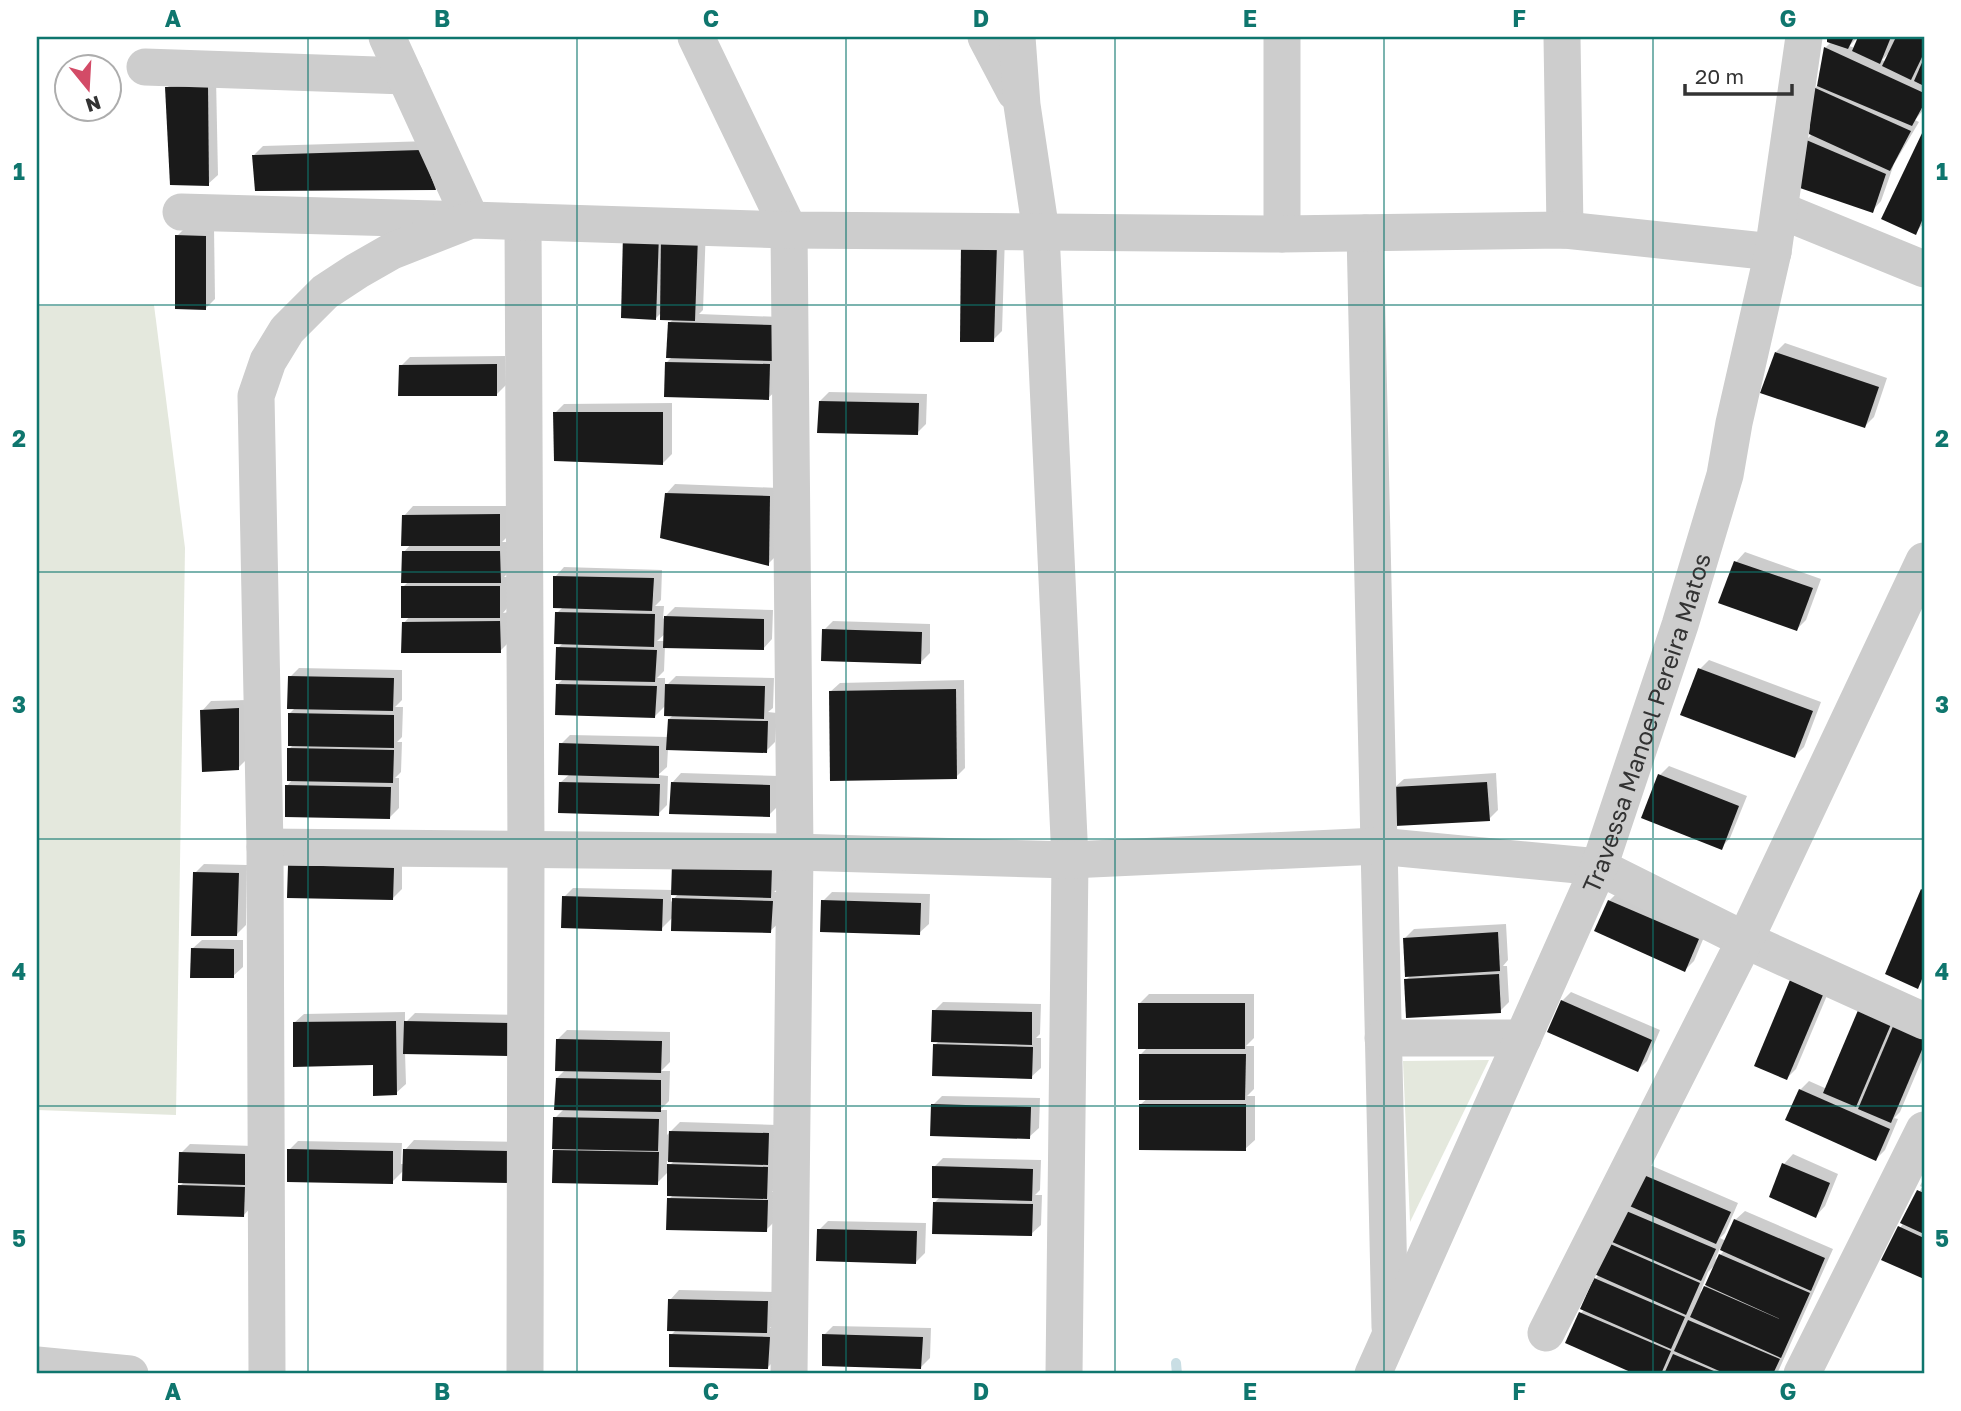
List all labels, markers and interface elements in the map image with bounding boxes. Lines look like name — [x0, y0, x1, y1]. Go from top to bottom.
text: A — [165, 4, 182, 32]
text: B — [434, 4, 450, 32]
text: C — [703, 4, 719, 32]
text: D — [973, 4, 989, 32]
text: E — [1243, 4, 1257, 32]
text: F — [1512, 4, 1526, 32]
text: G — [1780, 4, 1796, 32]
north arrow — [52, 52, 122, 122]
scale bar — [1685, 52, 1791, 96]
text: 20 m — [1695, 63, 1744, 89]
text: N — [83, 91, 104, 118]
text: 1 — [13, 157, 25, 185]
text: 1 — [1936, 157, 1948, 185]
text: 2 — [12, 424, 26, 452]
text: 2 — [1935, 424, 1949, 452]
street label: Travessa Manoel Pereira Matos — [1575, 549, 1715, 897]
text: 3 — [12, 690, 26, 718]
text: 3 — [1935, 690, 1949, 718]
text: 4 — [12, 957, 26, 985]
text: 4 — [1935, 957, 1949, 985]
text: 5 — [12, 1224, 26, 1252]
text: 5 — [1935, 1224, 1949, 1252]
text: A — [165, 1377, 182, 1405]
text: B — [434, 1377, 450, 1405]
text: C — [703, 1377, 719, 1405]
text: D — [973, 1377, 989, 1405]
text: E — [1243, 1377, 1257, 1405]
text: F — [1512, 1377, 1526, 1405]
text: G — [1780, 1377, 1796, 1405]

